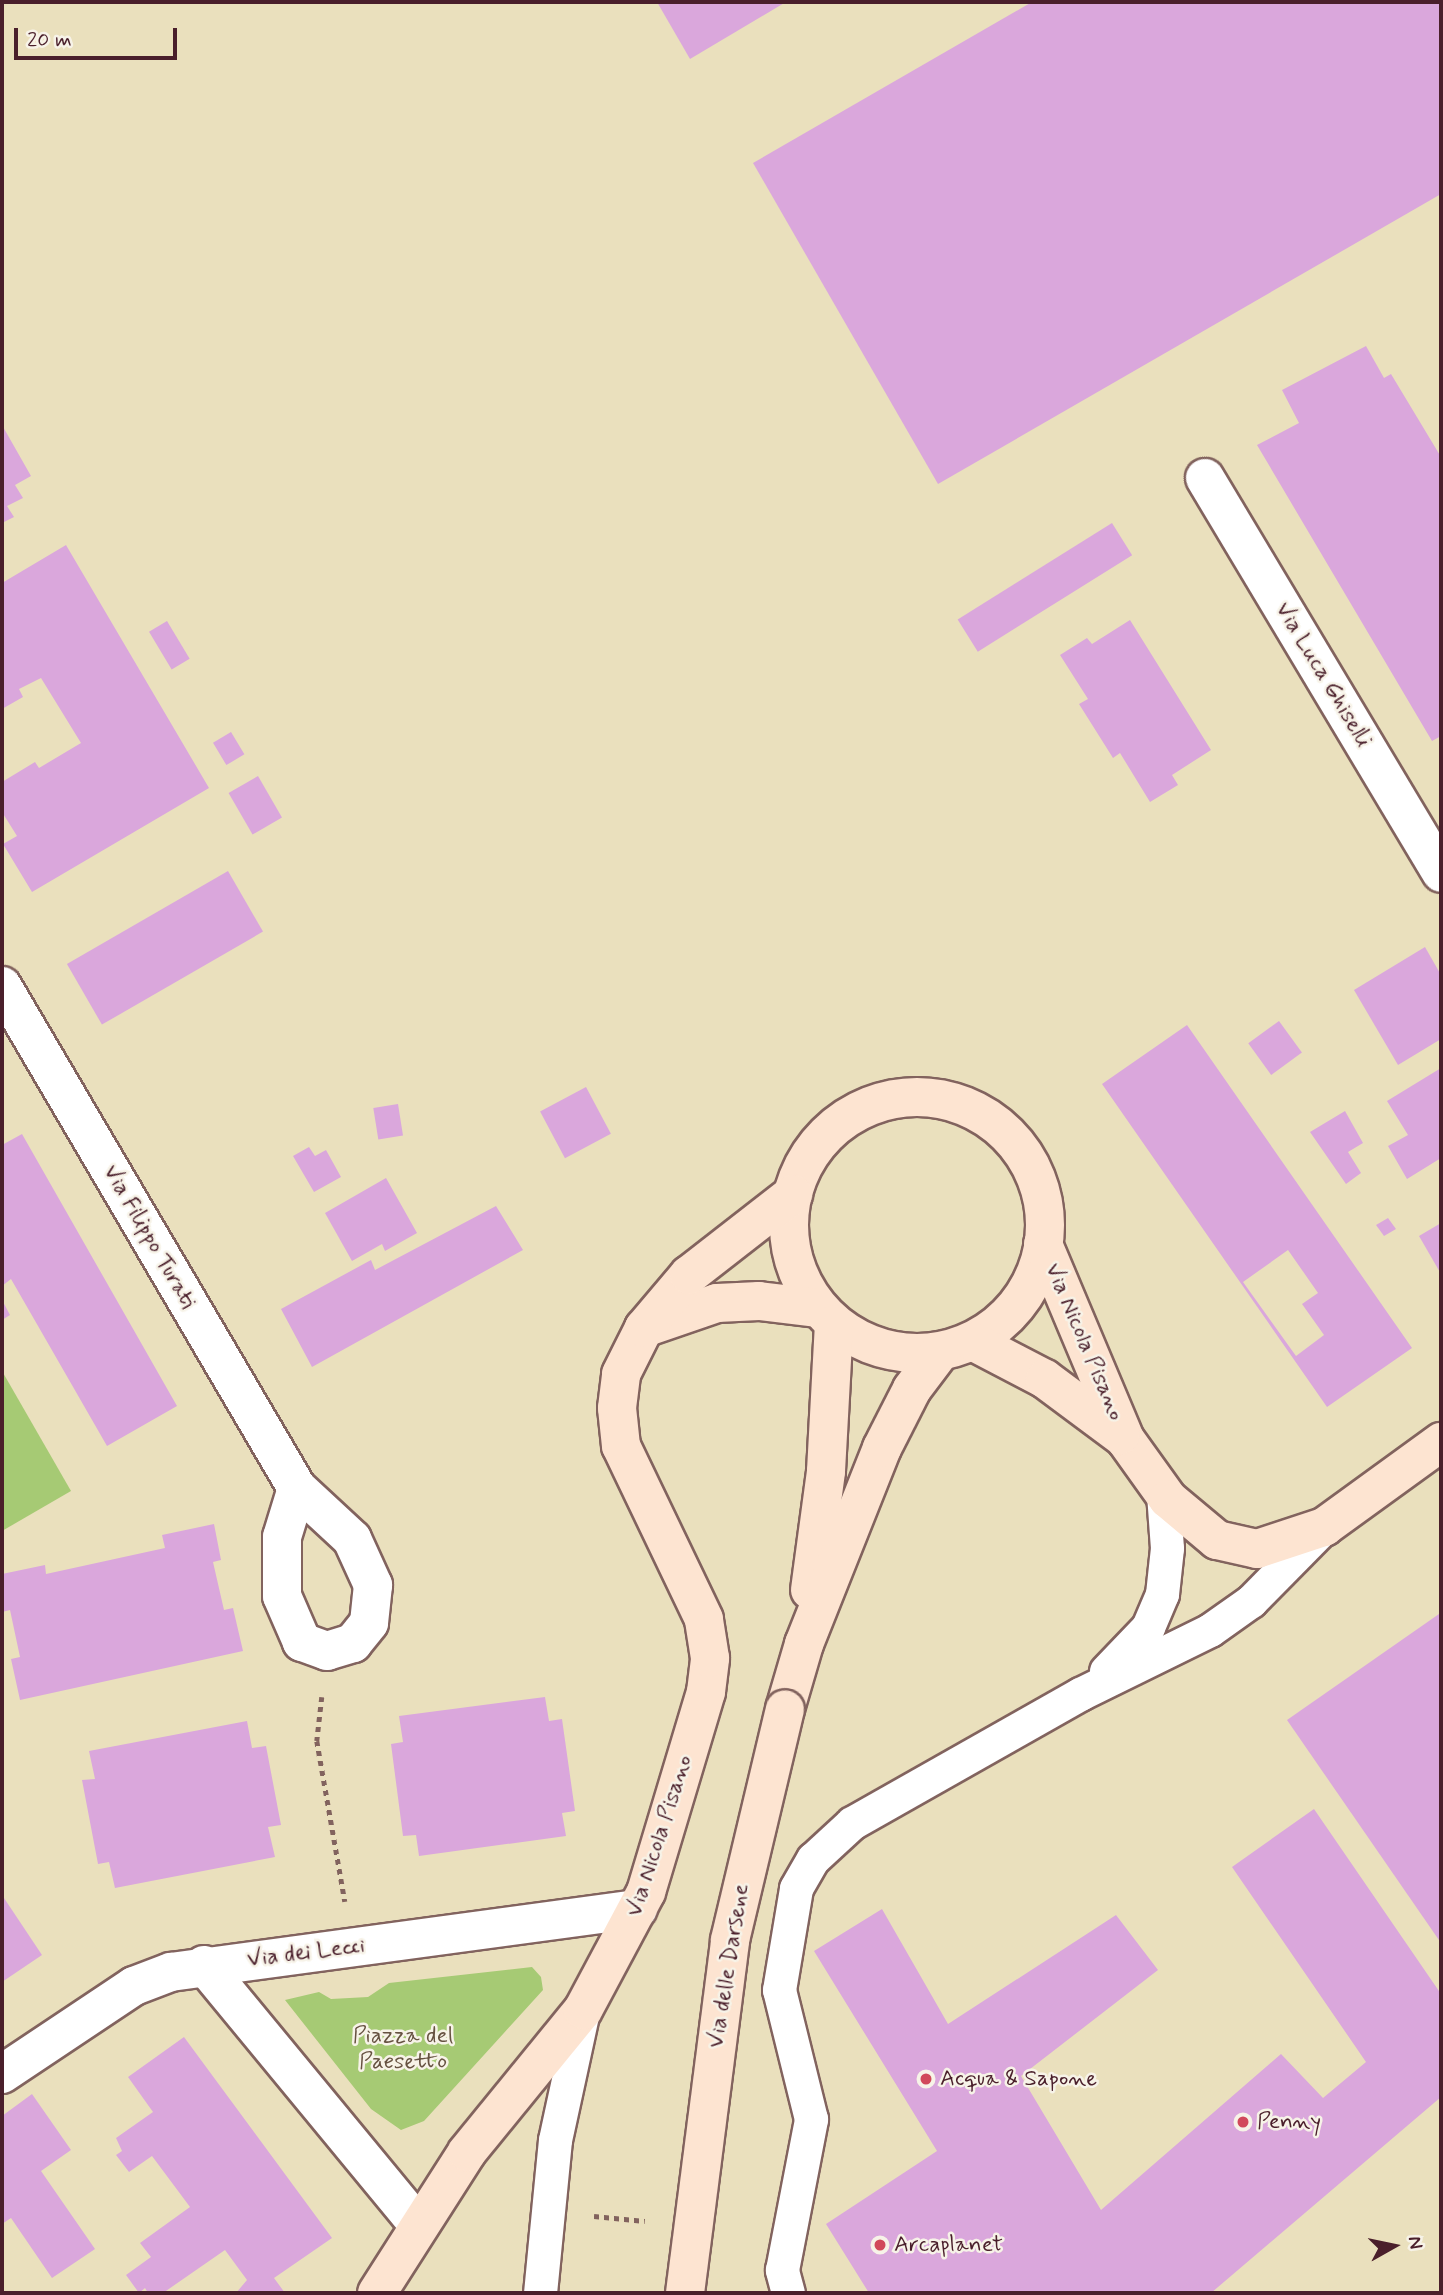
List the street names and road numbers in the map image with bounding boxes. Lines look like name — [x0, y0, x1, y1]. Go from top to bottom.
street label: Via Luca Ghiselli — [1270, 599, 1376, 751]
street label: Via Filippo Turati — [97, 1161, 201, 1313]
street label: Via Nicola Pisano — [1038, 1259, 1130, 1425]
street label: Via Nicola Pisano — [621, 1752, 699, 1920]
street label: Via delle Darsene — [702, 1882, 756, 2050]
street label: Via dei Lecci — [246, 1932, 366, 1974]

